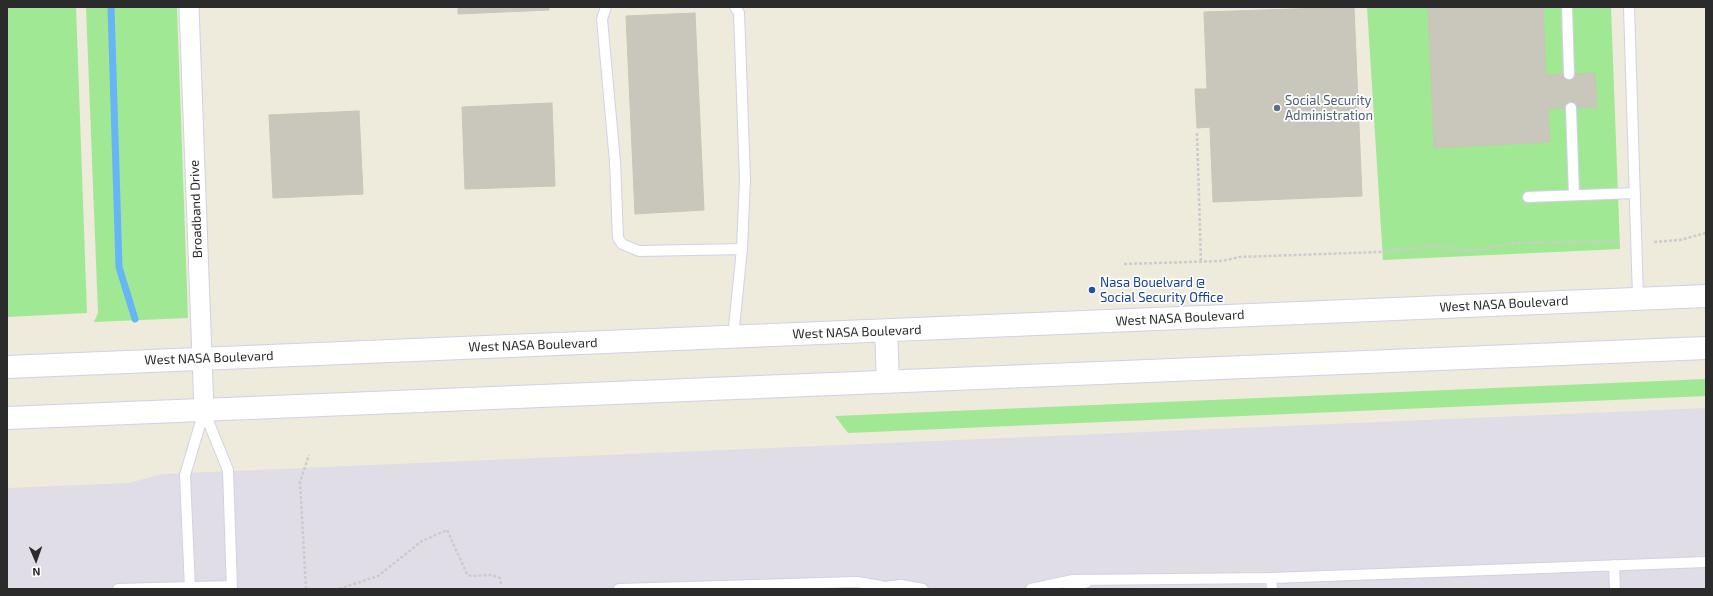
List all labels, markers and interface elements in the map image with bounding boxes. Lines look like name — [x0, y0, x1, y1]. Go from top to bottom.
place label: Social Security Administration — [1285, 93, 1373, 124]
marker: Social Security Administration — [1272, 103, 1282, 113]
street label: Broadband Drive — [186, 160, 206, 258]
place label: Nasa Bouelvard @ Social Security Office — [1100, 275, 1223, 306]
marker: Nasa Bouelvard @ Social Security Office — [1087, 285, 1097, 295]
street label: West NASA Boulevard — [1439, 293, 1569, 315]
street label: West NASA Boulevard — [1115, 307, 1245, 329]
street label: West NASA Boulevard — [792, 322, 922, 342]
street label: West NASA Boulevard — [468, 335, 598, 355]
street label: West NASA Boulevard — [144, 348, 274, 368]
north arrow — [16, 540, 56, 580]
text: N — [32, 566, 41, 579]

